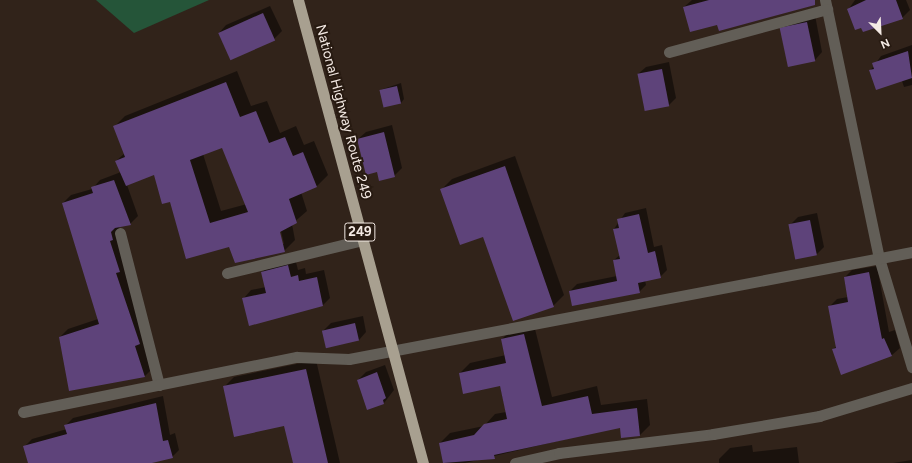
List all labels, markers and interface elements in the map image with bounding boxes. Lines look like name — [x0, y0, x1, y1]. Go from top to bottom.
north arrow — [860, 12, 900, 52]
street label: National Highway Route 249 — [312, 23, 374, 201]
text: N — [879, 36, 892, 51]
road number: 249 — [344, 221, 376, 243]

